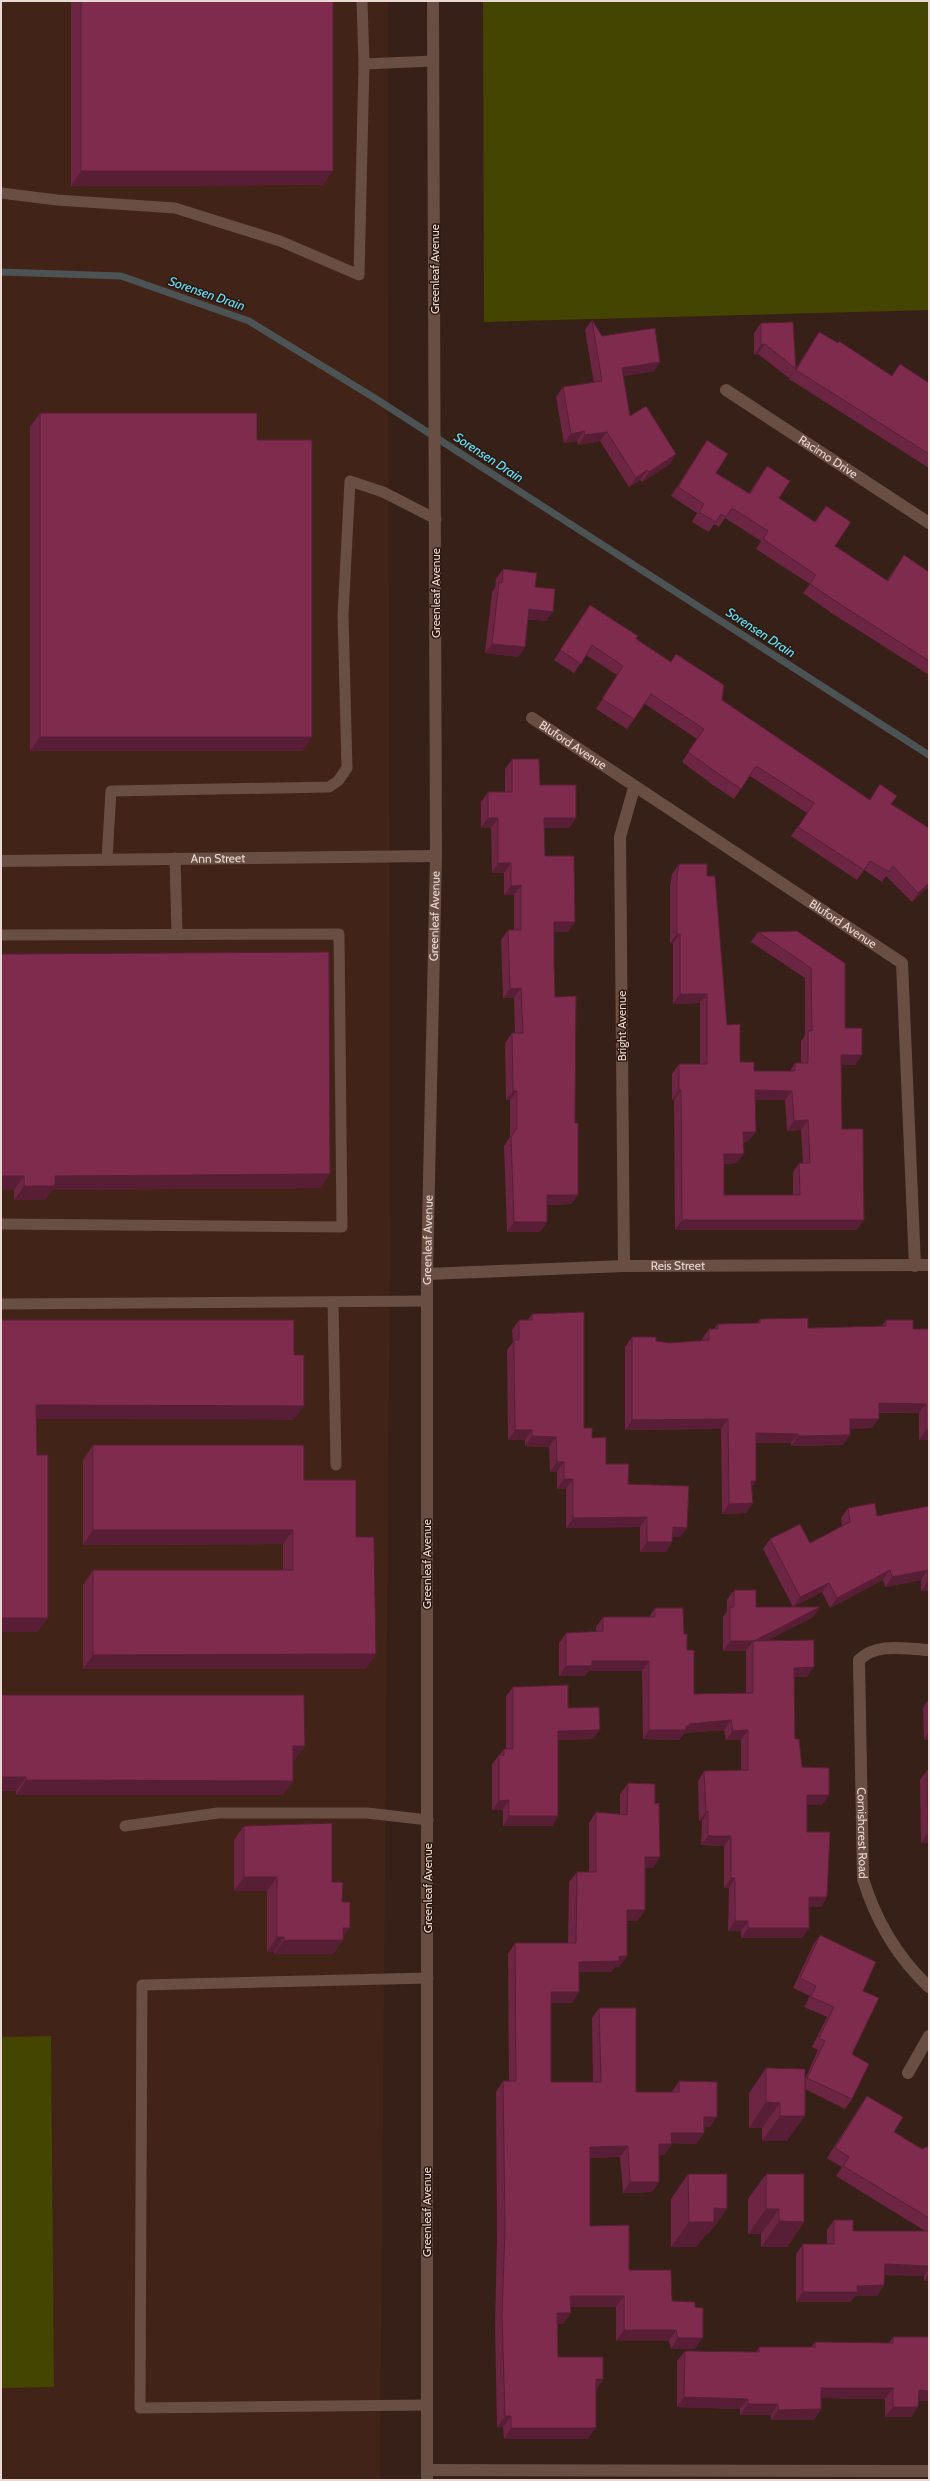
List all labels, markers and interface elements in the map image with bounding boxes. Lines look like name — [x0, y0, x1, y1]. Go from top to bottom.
street label: Greenleaf Avenue — [427, 224, 442, 314]
water label: Sorensen Drain — [167, 272, 247, 314]
water label: Sorensen Drain — [451, 429, 527, 485]
street label: Racimo Drive — [796, 432, 861, 481]
street label: Greenleaf Avenue — [428, 548, 443, 638]
water label: Sorensen Drain — [723, 604, 799, 660]
street label: Bluford Avenue — [537, 717, 610, 772]
street label: Ann Street — [191, 850, 245, 866]
street label: Greenleaf Avenue — [426, 871, 443, 961]
street label: Bluford Avenue — [807, 896, 880, 951]
street label: Bright Avenue — [614, 991, 629, 1061]
street label: Greenleaf Avenue — [419, 1195, 436, 1285]
street label: Reis Street — [651, 1258, 705, 1273]
street label: Greenleaf Avenue — [419, 1519, 434, 1609]
street label: Cornishcrest Road — [854, 1787, 871, 1879]
street label: Greenleaf Avenue — [420, 1843, 435, 1933]
street label: Greenleaf Avenue — [419, 2167, 434, 2257]

